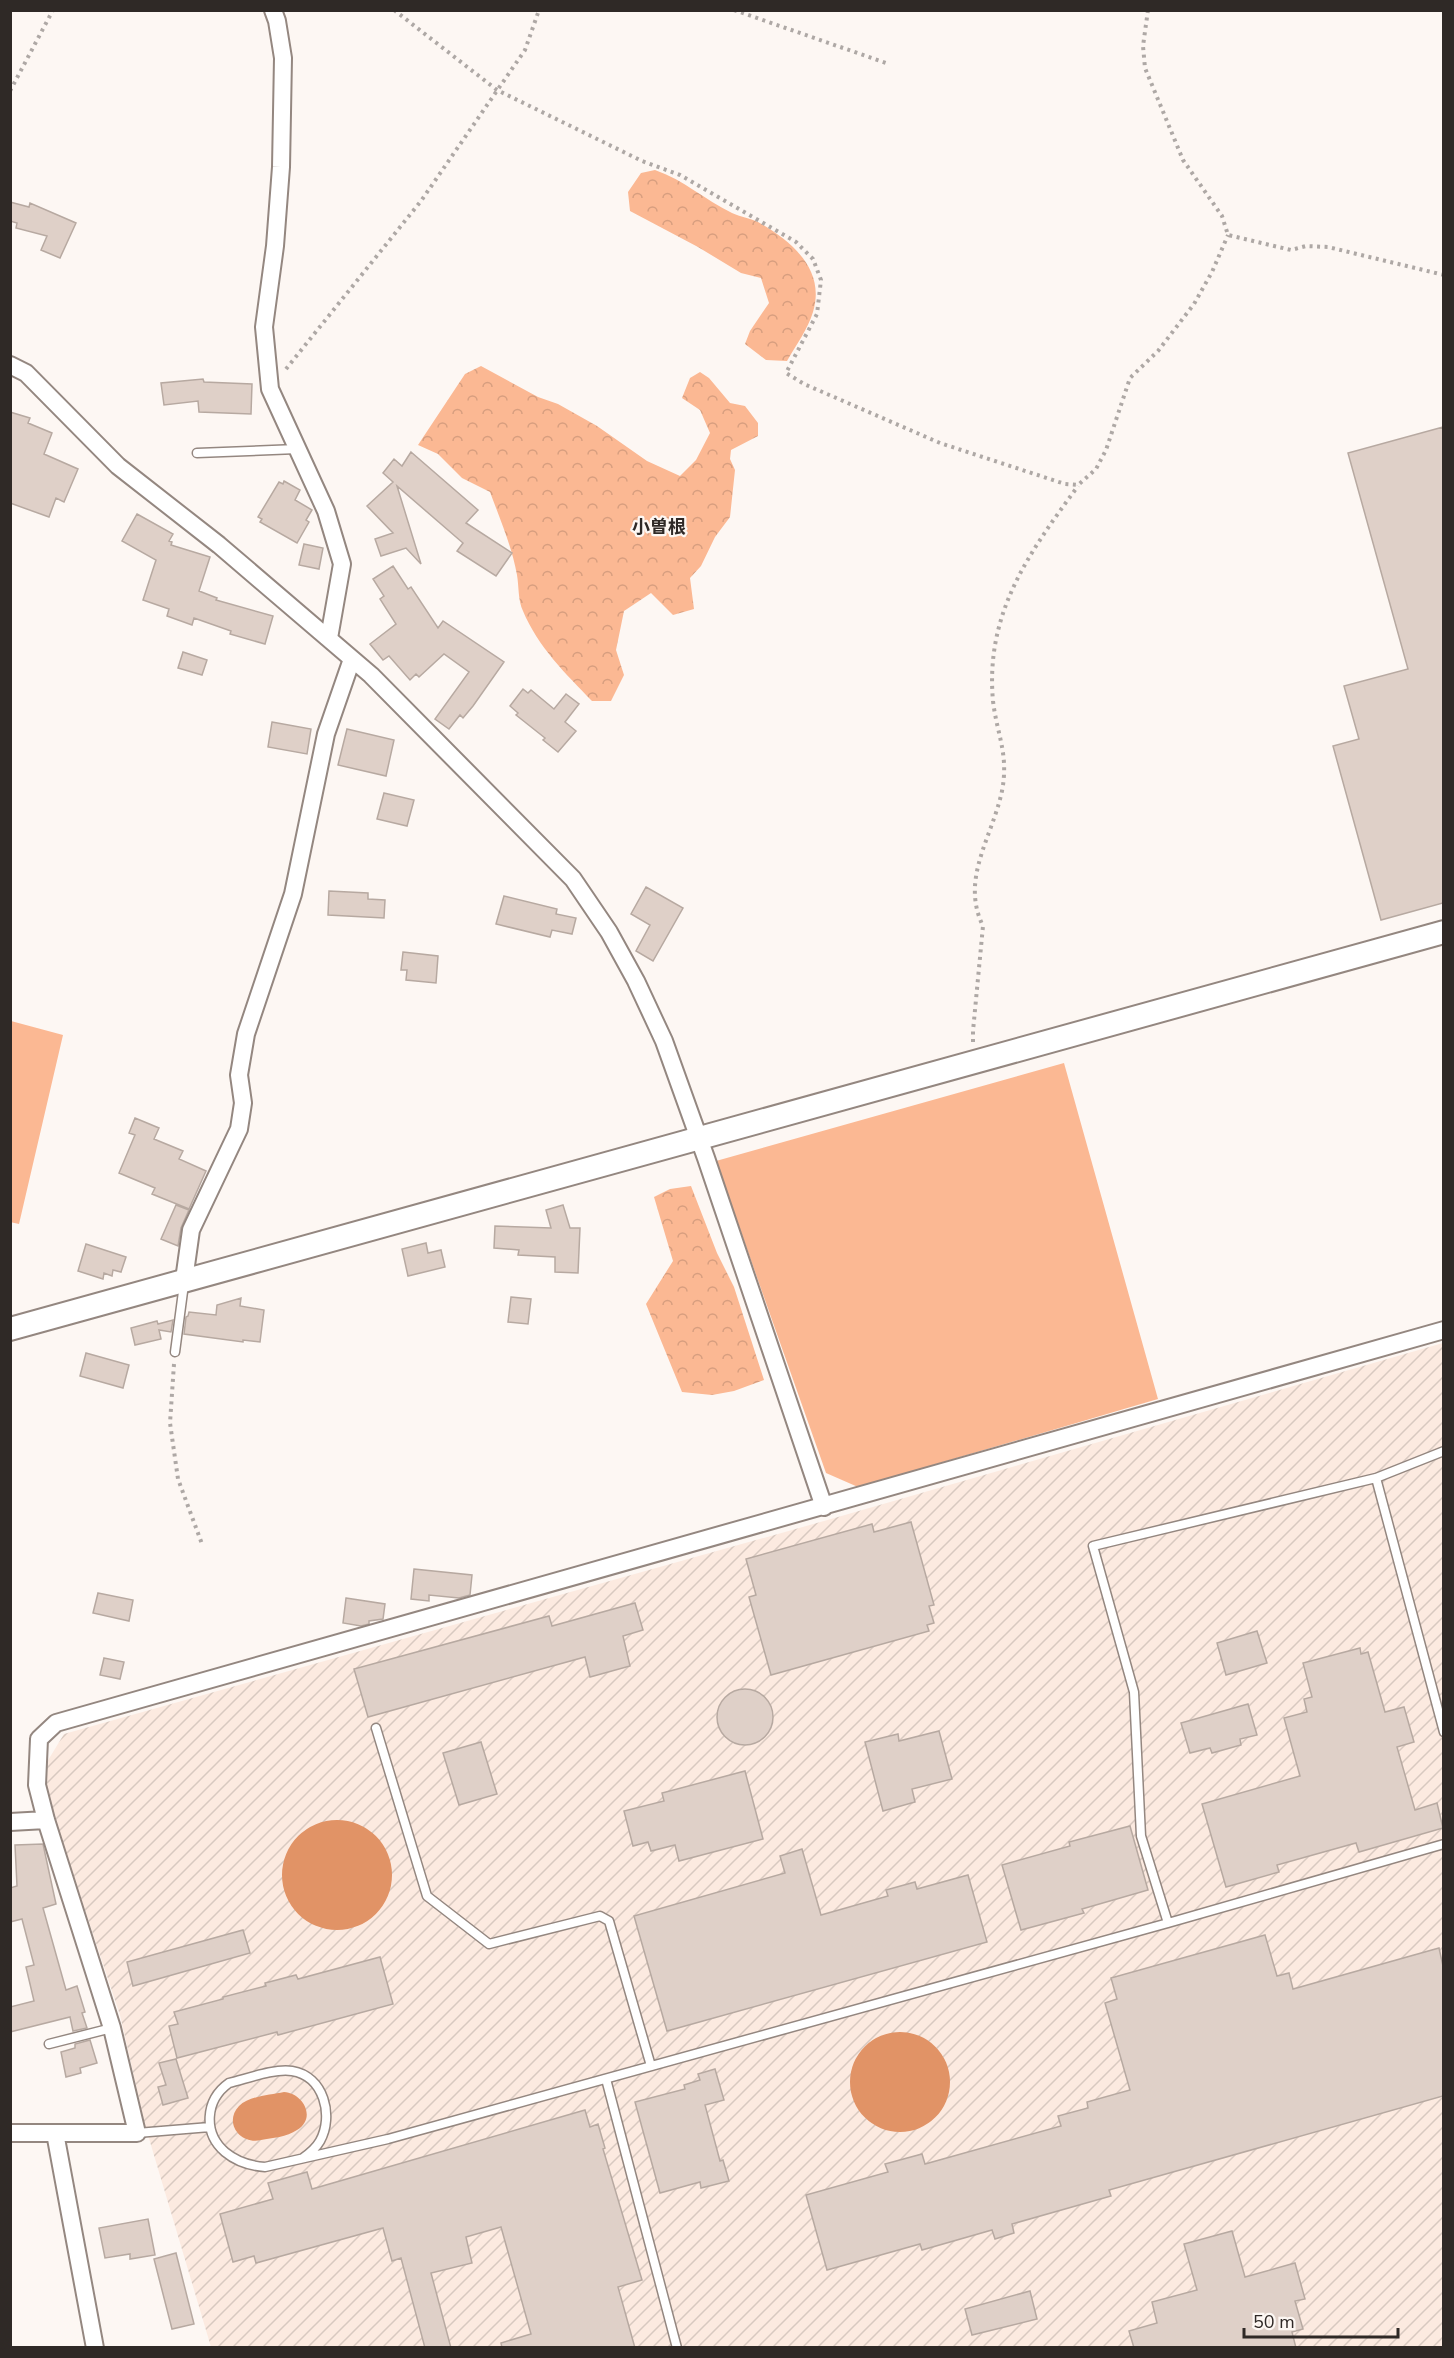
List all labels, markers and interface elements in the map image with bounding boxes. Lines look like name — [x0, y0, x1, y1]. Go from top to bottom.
district label: 小曽根 — [632, 515, 686, 539]
scale bar — [1244, 2301, 1398, 2339]
text: 50 m — [1253, 2310, 1295, 2334]

